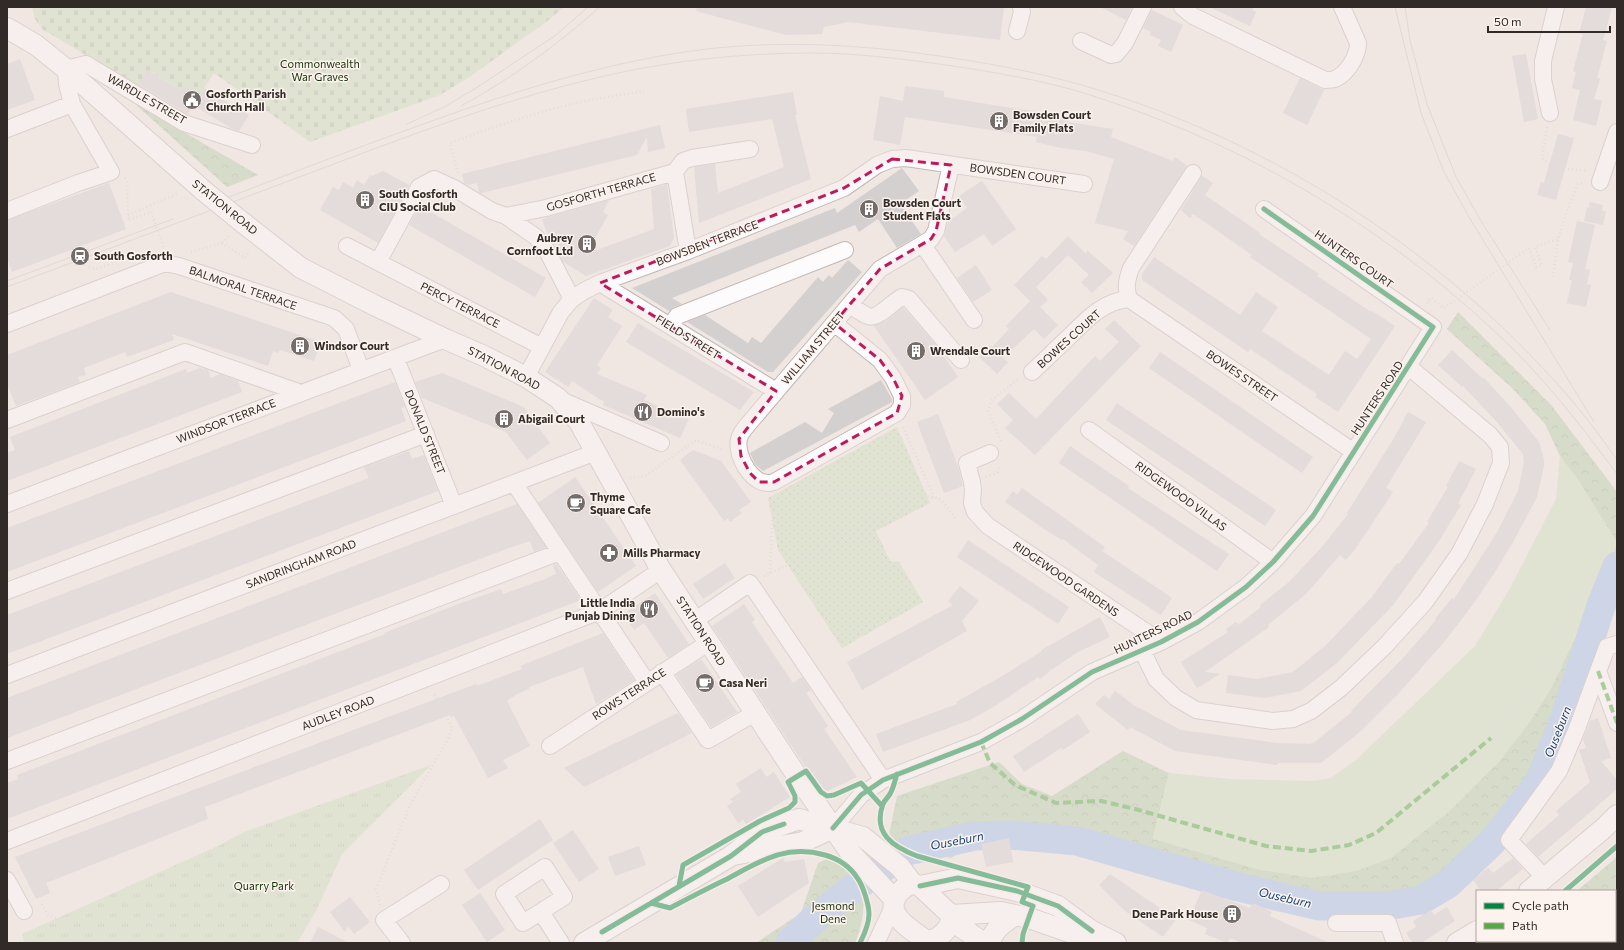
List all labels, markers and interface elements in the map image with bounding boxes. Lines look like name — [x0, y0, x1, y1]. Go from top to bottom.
scale bar — [1488, 8, 1610, 34]
text: 50 m — [1494, 14, 1522, 28]
park label: Commonwealth War Graves — [280, 57, 360, 83]
street label: WARDLE STREET — [105, 71, 189, 127]
place label: Gosforth Parish Church Hall — [206, 87, 286, 113]
public building icon: Gosforth Parish Church Hall — [181, 89, 203, 111]
place label: Bowsden Court Family Flats — [1013, 108, 1091, 134]
building icon: Bowsden Court Family Flats — [988, 110, 1010, 132]
street label: BOWSDEN COURT — [969, 160, 1067, 187]
street label: GOSFORTH TERRACE — [545, 170, 657, 213]
street label: STATION ROAD — [190, 176, 261, 237]
place label: South Gosforth CIU Social Club — [379, 187, 458, 213]
building icon: South Gosforth CIU Social Club — [354, 189, 376, 211]
place label: Bowsden Court Student Flats — [883, 196, 961, 222]
building icon: Bowsden Court Student Flats — [858, 198, 880, 220]
street label: BOWSDEN TERRACE — [654, 217, 760, 268]
street label: HUNTERS COURT — [1313, 227, 1396, 291]
place label: Aubrey Cornfoot Ltd — [507, 231, 573, 257]
building icon: Aubrey Cornfoot Ltd — [576, 233, 598, 255]
station icon: South Gosforth — [69, 245, 91, 267]
place label: South Gosforth — [94, 249, 173, 262]
street label: BALMORAL TERRACE — [187, 263, 299, 312]
street label: PERCY TERRACE — [418, 279, 502, 330]
street label: BOWES COURT — [1034, 307, 1103, 371]
street label: WILLIAM STREET — [778, 309, 847, 387]
street label: FIELD STREET — [654, 312, 723, 362]
building icon: Windsor Court — [289, 335, 311, 357]
place label: Windsor Court — [314, 339, 390, 352]
building icon: Wrendale Court — [905, 340, 927, 362]
street label: STATION ROAD — [466, 343, 543, 392]
place label: Wrendale Court — [930, 344, 1011, 357]
street label: BOWES STREET — [1204, 347, 1280, 404]
street label: HUNTERS ROAD — [1348, 358, 1405, 437]
street label: DONALD STREET — [403, 388, 448, 476]
street label: WINDSOR TERRACE — [174, 396, 277, 445]
restaurant icon: Domino's — [632, 401, 654, 423]
place label: Domino's — [657, 405, 705, 418]
building icon: Abigail Court — [493, 408, 515, 430]
place label: Abigail Court — [518, 412, 585, 425]
street label: RIDGEWOOD VILLAS — [1133, 458, 1229, 533]
place label: Thyme Square Cafe — [590, 490, 651, 516]
cafe icon: Thyme Square Cafe — [565, 492, 587, 514]
street label: SANDRINGHAM ROAD — [244, 536, 358, 591]
street label: RIDGEWOOD GARDENS — [1011, 538, 1122, 619]
pharmacy icon: Mills Pharmacy — [598, 542, 620, 564]
place label: Mills Pharmacy — [623, 546, 701, 559]
street label: STATION ROAD — [674, 594, 729, 668]
place label: Little India Punjab Dining — [565, 596, 635, 622]
restaurant icon: Little India Punjab Dining — [638, 598, 660, 620]
street label: HUNTERS ROAD — [1111, 607, 1194, 656]
street label: ROWS TERRACE — [589, 665, 668, 722]
cafe icon: Casa Neri — [694, 672, 716, 694]
place label: Casa Neri — [719, 676, 767, 689]
street label: AUDLEY ROAD — [300, 693, 376, 732]
water label: Ouseburn — [1541, 704, 1573, 759]
water label: Ouseburn — [929, 828, 985, 852]
park label: Quarry Park — [234, 879, 294, 892]
water label: Ouseburn — [1257, 884, 1313, 910]
legend — [1476, 890, 1616, 942]
text: Cycle path — [1512, 898, 1569, 912]
park label: Jesmond Dene — [812, 899, 854, 925]
building icon: Dene Park House — [1221, 903, 1243, 925]
place label: Dene Park House — [1132, 907, 1218, 920]
text: Path — [1512, 918, 1538, 932]

